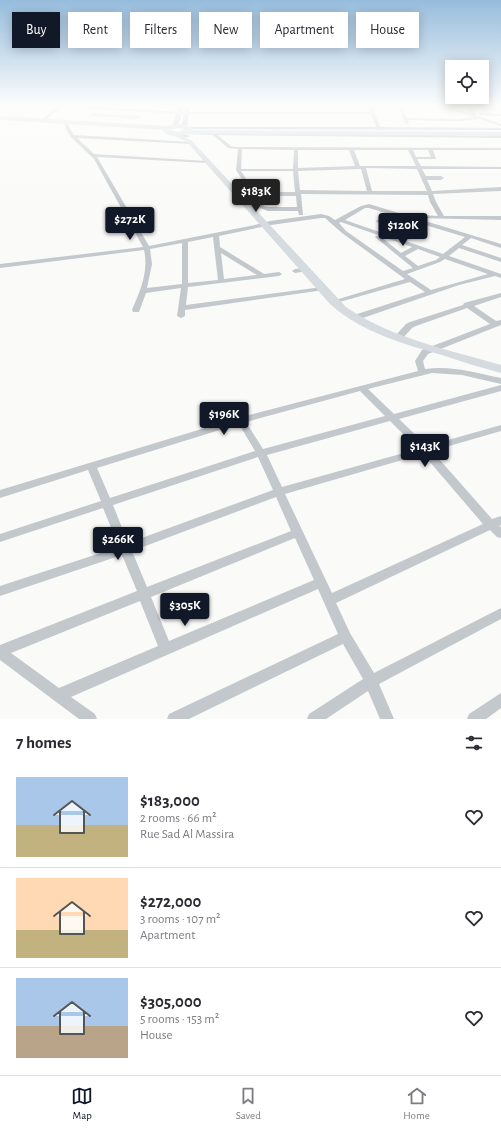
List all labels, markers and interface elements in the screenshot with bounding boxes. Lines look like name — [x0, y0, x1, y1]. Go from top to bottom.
chip: Buy — [12, 12, 60, 48]
chip: Rent — [68, 12, 122, 48]
chip: Filters — [130, 12, 191, 48]
chip: New — [199, 12, 252, 48]
chip: Apartment — [260, 12, 348, 48]
chip: House — [356, 12, 419, 48]
map controls — [445, 60, 489, 104]
button: locate — [445, 60, 489, 104]
pin: $183K — [228, 179, 284, 213]
text: $183K — [241, 185, 271, 198]
pin: $272K — [102, 207, 158, 241]
text: $272K — [114, 213, 146, 226]
pin: $120K — [375, 213, 431, 247]
text: $120K — [387, 219, 419, 232]
pin: $196K — [196, 402, 252, 436]
text: $196K — [209, 408, 239, 421]
pin: $143K — [397, 434, 453, 468]
text: $143K — [410, 440, 440, 453]
pin: $266K — [90, 527, 146, 561]
text: $266K — [102, 533, 134, 546]
pin: $305K — [157, 593, 213, 627]
text: $305K — [169, 599, 201, 612]
icon: filters — [463, 732, 485, 754]
text: 7 homes — [16, 734, 72, 751]
text: $183,000 — [140, 792, 200, 809]
icon: home — [48, 793, 96, 841]
icon: heart — [463, 806, 485, 828]
text: 2 rooms · 66 m² — [140, 812, 217, 825]
text: Rue Sad Al Massira — [140, 828, 234, 841]
text: $272,000 — [140, 893, 201, 910]
icon: home — [48, 894, 96, 942]
icon: heart — [463, 907, 485, 929]
text: 3 rooms · 107 m² — [140, 913, 221, 926]
text: Apartment — [140, 929, 195, 942]
text: $305,000 — [140, 993, 202, 1010]
icon: home — [48, 994, 96, 1042]
icon: heart — [463, 1007, 485, 1029]
text: 5 rooms · 153 m² — [140, 1013, 219, 1026]
text: House — [140, 1029, 172, 1042]
tab: Map — [71, 1085, 93, 1122]
tab: Saved — [236, 1085, 261, 1122]
tab: Home — [403, 1085, 430, 1122]

